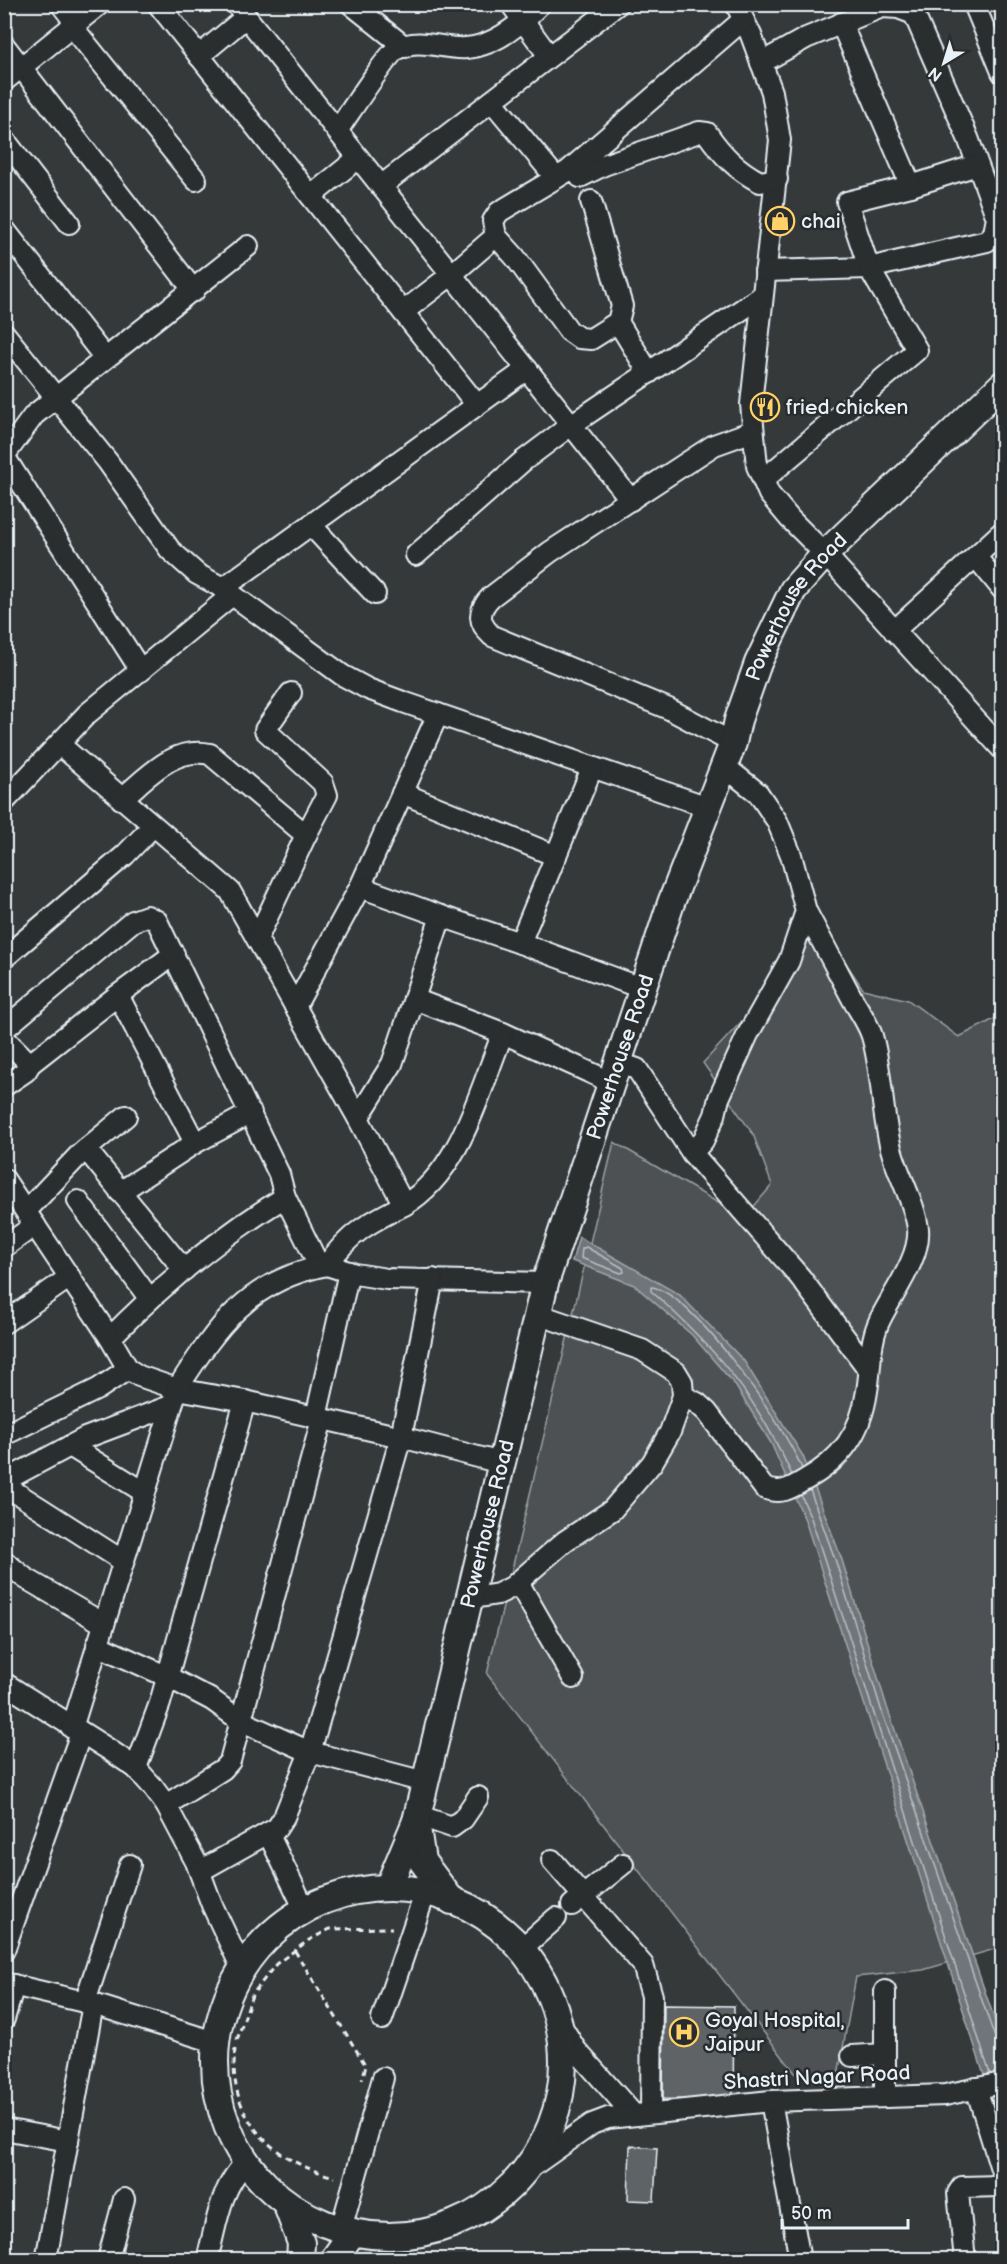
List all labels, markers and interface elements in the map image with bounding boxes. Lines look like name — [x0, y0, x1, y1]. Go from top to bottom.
north arrow — [914, 33, 974, 93]
text: N — [925, 62, 946, 85]
shop icon: chai — [764, 205, 796, 237]
place label: chai — [801, 209, 841, 234]
restaurant icon: fried chicken — [749, 391, 781, 423]
place label: fried chicken — [786, 395, 908, 420]
street label: Powerhouse Road — [741, 528, 852, 684]
street label: Powerhouse Road — [581, 971, 659, 1143]
street label: Powerhouse Road — [455, 1437, 520, 1611]
place label: Goyal Hospital, Jaipur — [705, 2008, 845, 2057]
hospital icon: Goyal Hospital, Jaipur — [668, 2016, 700, 2048]
street label: Shastri Nagar Road — [723, 2060, 911, 2095]
scale bar — [782, 2192, 908, 2230]
text: 50 m — [791, 2203, 832, 2224]

